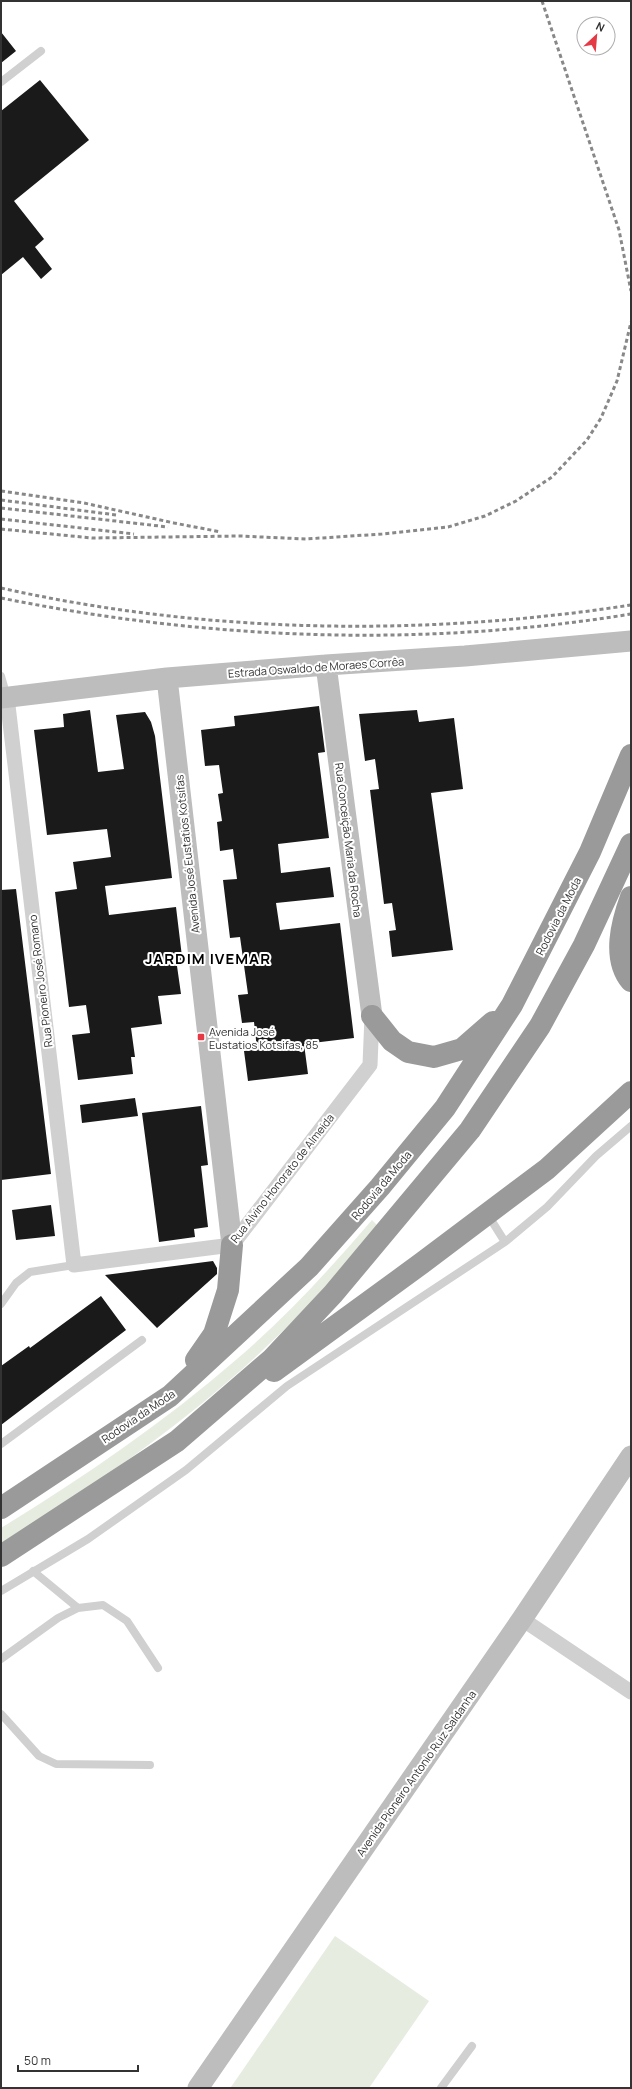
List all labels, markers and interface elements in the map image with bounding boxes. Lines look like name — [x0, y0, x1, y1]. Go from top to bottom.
north arrow — [576, 16, 616, 56]
text: N — [594, 18, 608, 35]
street label: Estrada Oswaldo de Moraes Corrêa — [227, 653, 405, 681]
street label: Rua Conceição Maria da Rocha — [332, 762, 366, 918]
street label: Avenida José Eustatios Kotsifas — [171, 774, 203, 934]
street label: Rodovia da Moda — [532, 874, 584, 958]
street label: Rua Pioneiro José Romano — [24, 913, 56, 1048]
district label: JARDIM IVEMAR — [145, 948, 271, 969]
place label: Avenida José Eustatios Kotsifas, 85 — [209, 1024, 318, 1052]
marker: Avenida José Eustatios Kotsifas, 85 — [196, 1032, 206, 1042]
street label: Rua Alvino Honorato de Almeida — [227, 1110, 337, 1246]
street label: Rodovia da Moda — [348, 1147, 414, 1223]
street label: Rodovia da Moda — [98, 1386, 178, 1446]
street label: Avenida Pioneiro Antonio Ruiz Saldanha — [353, 1687, 479, 1859]
scale bar — [18, 2047, 138, 2073]
text: 50 m — [24, 2052, 51, 2069]

